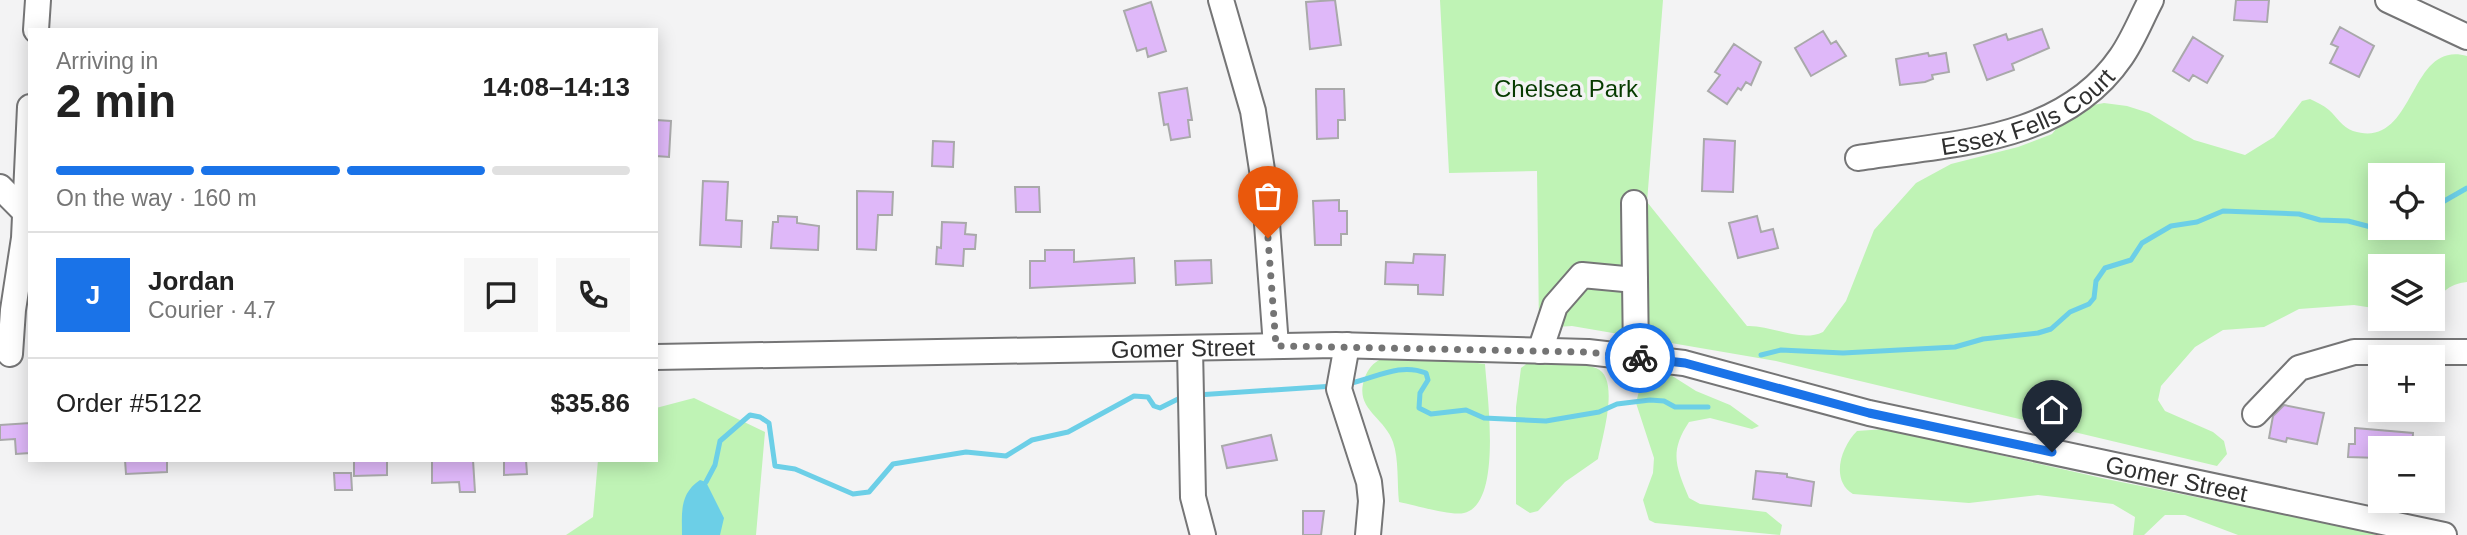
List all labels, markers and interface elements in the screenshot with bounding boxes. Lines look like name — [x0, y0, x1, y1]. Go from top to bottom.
text: Arriving in — [56, 48, 158, 74]
street label: Essex Fells Court — [1939, 63, 2120, 160]
text: 14:08–14:13 — [483, 72, 630, 102]
text: 2 min — [56, 75, 176, 127]
park label: Chelsea Park — [1494, 75, 1639, 102]
map controls — [2368, 163, 2445, 513]
button: locate — [2368, 163, 2445, 240]
pin — [1238, 166, 1298, 238]
icon: bag — [1249, 177, 1287, 215]
text: On the way · 160 m — [56, 185, 257, 211]
button: layers — [2368, 254, 2445, 331]
button: chat — [464, 258, 538, 332]
button: phone — [556, 258, 630, 332]
text: Jordan — [148, 266, 235, 296]
text: J — [86, 280, 100, 310]
text: Courier · 4.7 — [148, 297, 276, 323]
courier — [1605, 323, 1675, 393]
street label: Gomer Street — [1111, 333, 1256, 362]
icon: bike — [1621, 339, 1659, 377]
button: + — [2368, 345, 2445, 422]
pin — [2022, 380, 2082, 452]
text: Order #5122 — [56, 388, 202, 418]
text: $35.86 — [550, 388, 630, 418]
icon: home — [2033, 391, 2071, 429]
button: − — [2368, 436, 2445, 513]
street label: Gomer Street — [2103, 450, 2250, 507]

